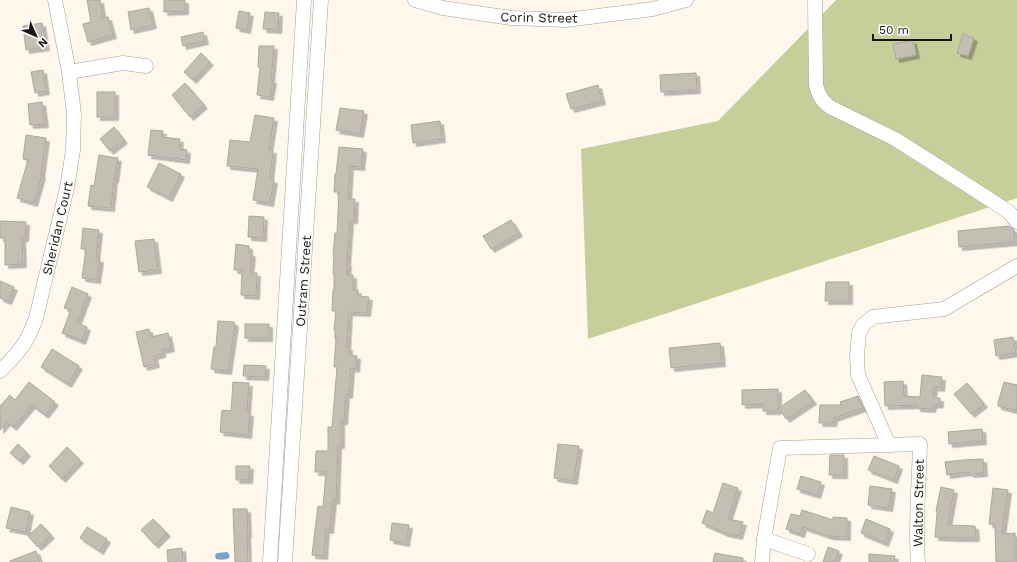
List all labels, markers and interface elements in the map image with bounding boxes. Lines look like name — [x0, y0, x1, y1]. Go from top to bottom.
street label: Corin Street — [500, 9, 578, 26]
north arrow — [16, 16, 56, 56]
scale bar — [873, 16, 951, 42]
text: 50 m — [879, 23, 909, 37]
text: N — [35, 35, 50, 50]
street label: Sheridan Court — [39, 179, 76, 276]
street label: Outram Street — [293, 234, 314, 327]
street label: Walton Street — [910, 458, 927, 547]

